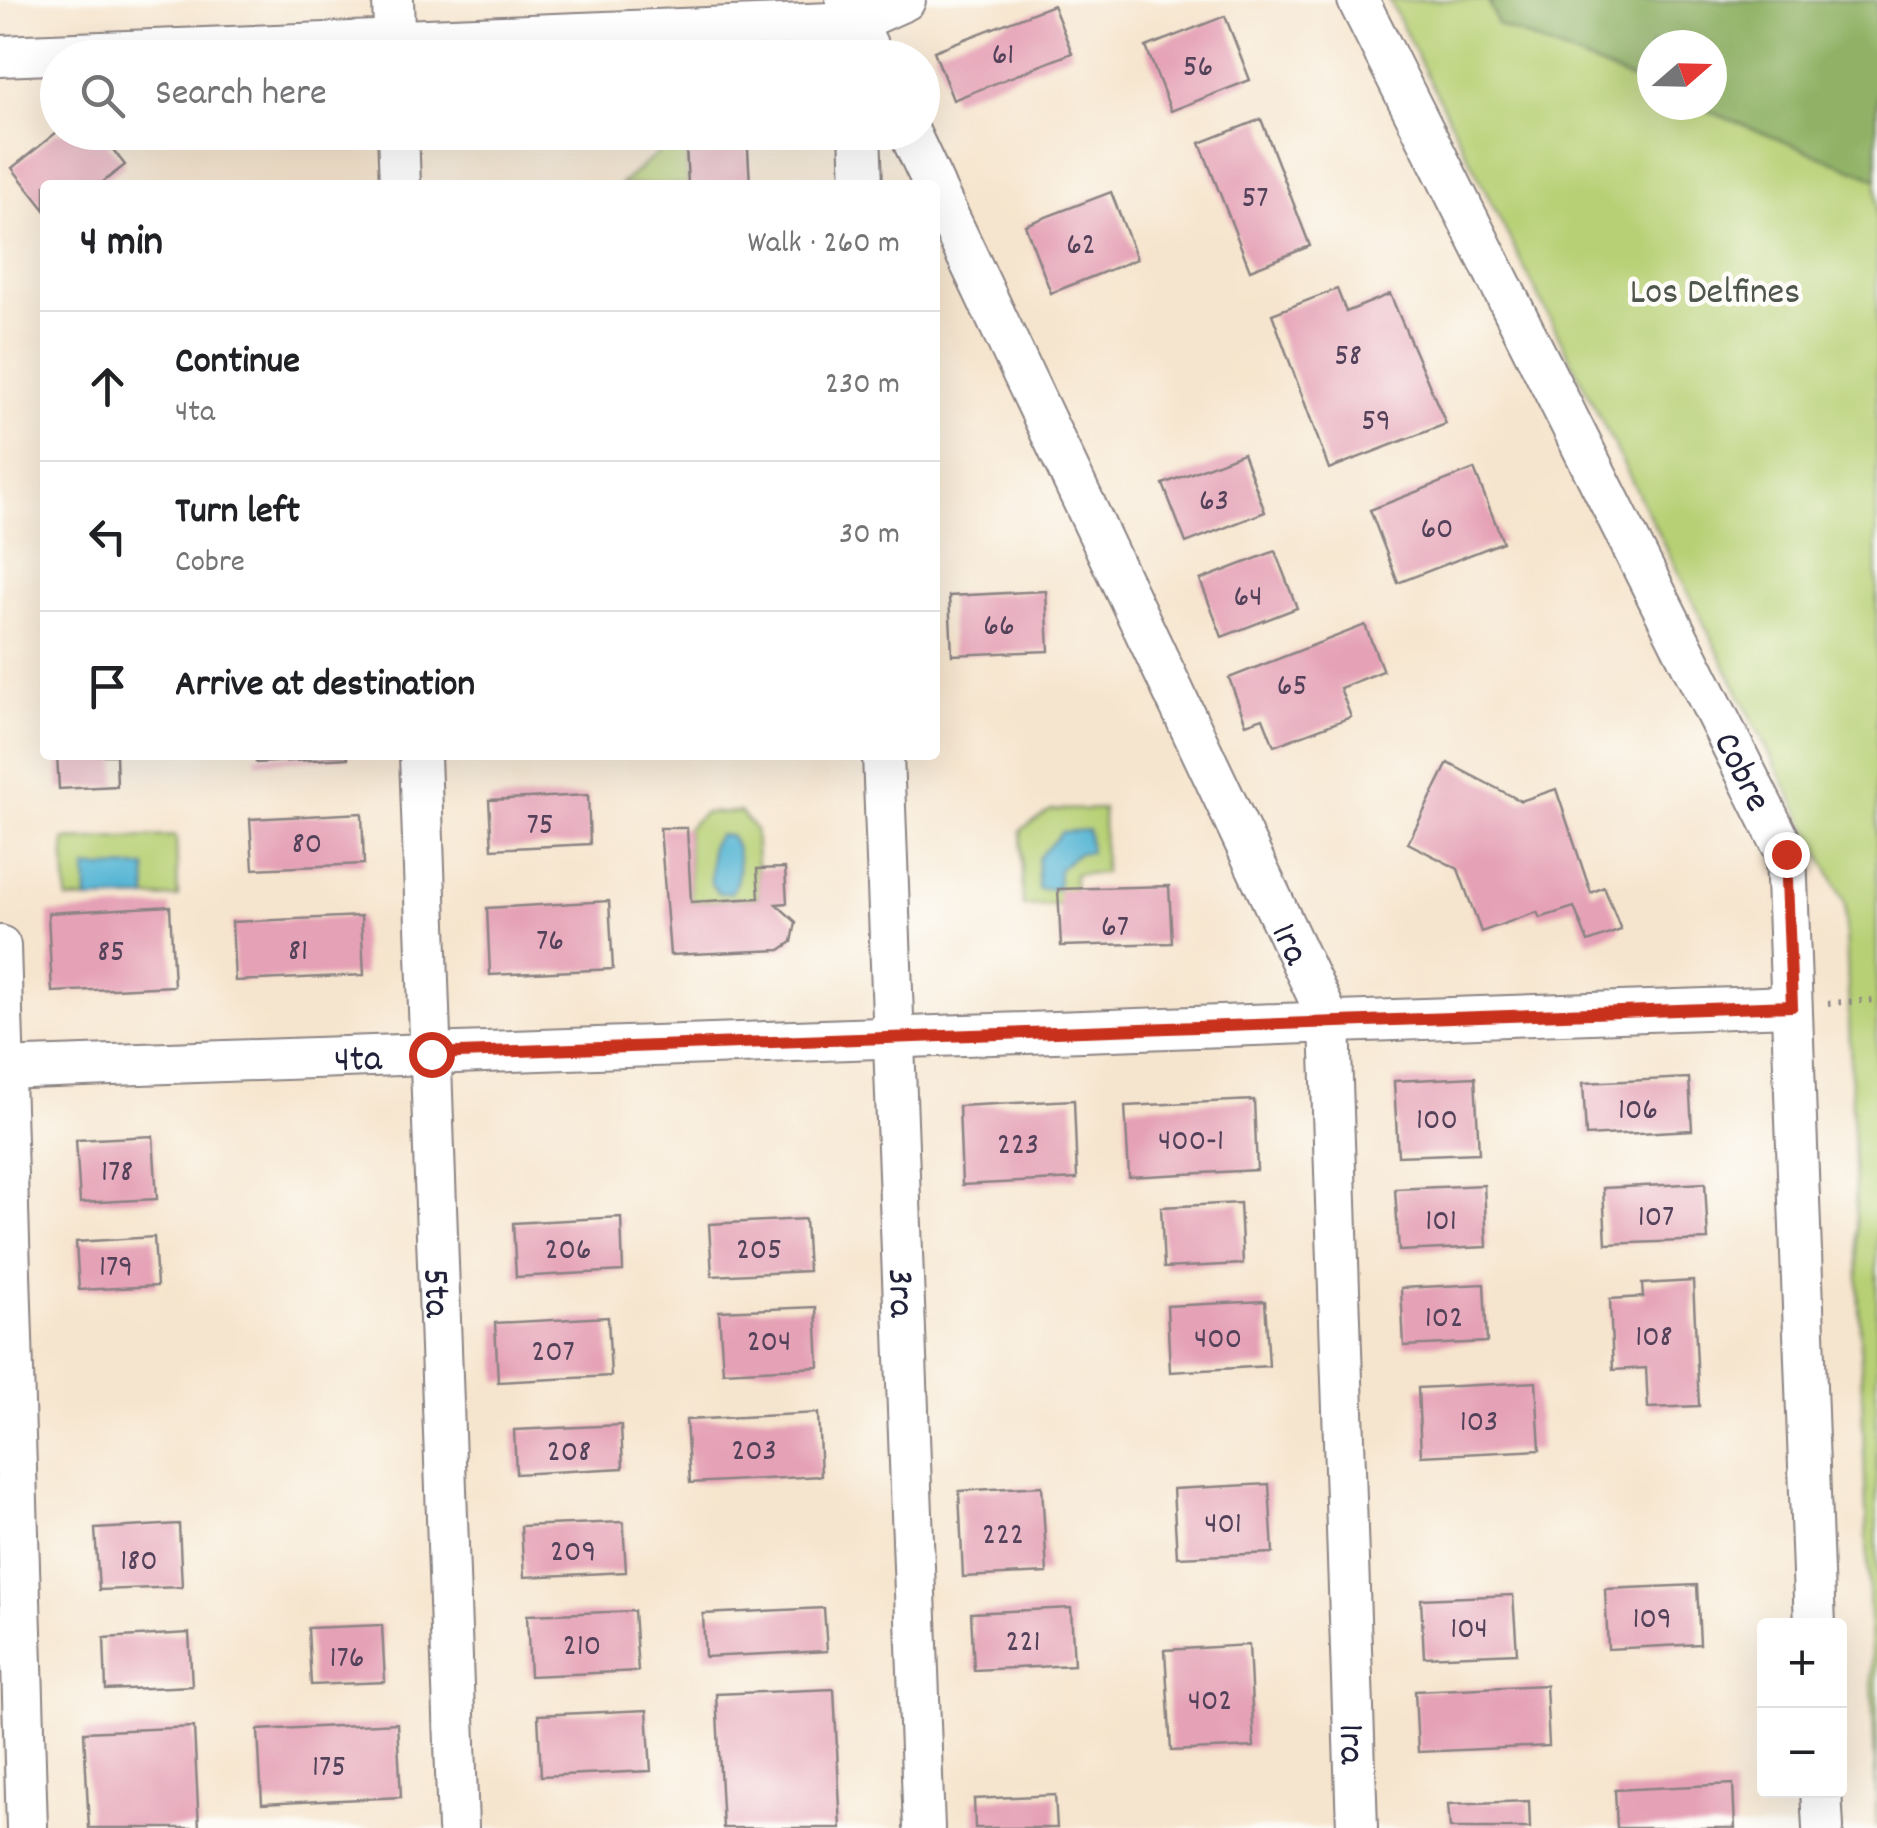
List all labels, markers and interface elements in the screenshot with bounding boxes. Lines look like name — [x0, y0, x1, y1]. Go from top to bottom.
north arrow — [1637, 30, 1727, 120]
house number: 61 — [992, 34, 1014, 80]
search box — [40, 40, 940, 150]
house number: 56 — [1183, 46, 1213, 92]
icon: search — [75, 68, 130, 123]
text: Search here — [155, 68, 327, 123]
house number: 57 — [1241, 177, 1269, 223]
text: 4 min — [80, 215, 163, 275]
text: Walk · 260 m — [747, 222, 900, 268]
house number: 62 — [1066, 224, 1096, 270]
park label: Los Delfines — [1630, 267, 1800, 322]
house number: 58 — [1334, 335, 1362, 381]
text: Continue — [175, 336, 300, 391]
icon: ahead — [80, 359, 135, 414]
text: 230 m — [825, 363, 900, 409]
text: 4ta — [175, 391, 215, 437]
house number: 59 — [1361, 400, 1391, 446]
house number: 63 — [1199, 480, 1229, 526]
text: Turn left — [175, 486, 300, 541]
house number: 60 — [1420, 508, 1454, 554]
icon: left — [80, 509, 135, 564]
text: 30 m — [839, 513, 900, 559]
text: Cobre — [175, 541, 245, 587]
house number: 64 — [1234, 576, 1262, 622]
house number: 66 — [983, 605, 1015, 651]
icon: arrive — [80, 659, 135, 714]
text: Arrive at destination — [175, 659, 475, 714]
house number: 65 — [1277, 665, 1307, 711]
street label: Cobre — [1696, 723, 1783, 822]
house number: 75 — [526, 804, 554, 850]
house number: 80 — [292, 823, 322, 869]
route end — [1764, 832, 1810, 878]
house number: 67 — [1101, 906, 1129, 952]
street label: 1ra — [1254, 915, 1321, 976]
house number: 76 — [536, 920, 564, 966]
house number: 81 — [288, 930, 308, 976]
house number: 85 — [97, 931, 125, 977]
route start — [409, 1032, 455, 1078]
street label: 4ta — [333, 1034, 384, 1090]
house number: 106 — [1618, 1089, 1658, 1135]
house number: 100 — [1416, 1099, 1458, 1145]
house number: 400-1 — [1158, 1120, 1224, 1166]
house number: 223 — [997, 1124, 1039, 1170]
house number: 178 — [101, 1151, 133, 1197]
house number: 107 — [1638, 1196, 1674, 1242]
house number: 101 — [1425, 1200, 1457, 1246]
house number: 206 — [544, 1229, 592, 1275]
house number: 205 — [736, 1229, 782, 1275]
house number: 179 — [99, 1246, 133, 1292]
street label: 5ta — [405, 1267, 462, 1320]
street label: 3ra — [870, 1267, 927, 1319]
house number: 102 — [1425, 1297, 1463, 1343]
house number: 108 — [1635, 1316, 1673, 1362]
house number: 400 — [1194, 1318, 1242, 1364]
house number: 204 — [747, 1321, 791, 1367]
house number: 207 — [531, 1331, 575, 1377]
house number: 103 — [1460, 1401, 1498, 1447]
house number: 203 — [731, 1430, 777, 1476]
house number: 208 — [547, 1431, 591, 1477]
house number: 401 — [1204, 1503, 1242, 1549]
house number: 222 — [982, 1514, 1024, 1560]
house number: 209 — [550, 1531, 596, 1577]
house number: 180 — [120, 1540, 158, 1586]
house number: 109 — [1632, 1598, 1672, 1644]
house number: 104 — [1450, 1608, 1488, 1654]
map controls — [1757, 1618, 1847, 1798]
button: + — [1757, 1618, 1847, 1708]
house number: 221 — [1006, 1621, 1040, 1667]
house number: 210 — [563, 1625, 601, 1671]
house number: 176 — [330, 1637, 364, 1683]
house number: 402 — [1188, 1680, 1232, 1726]
button: − — [1757, 1708, 1847, 1798]
street label: 1ra — [1321, 1723, 1377, 1766]
house number: 175 — [312, 1746, 346, 1792]

